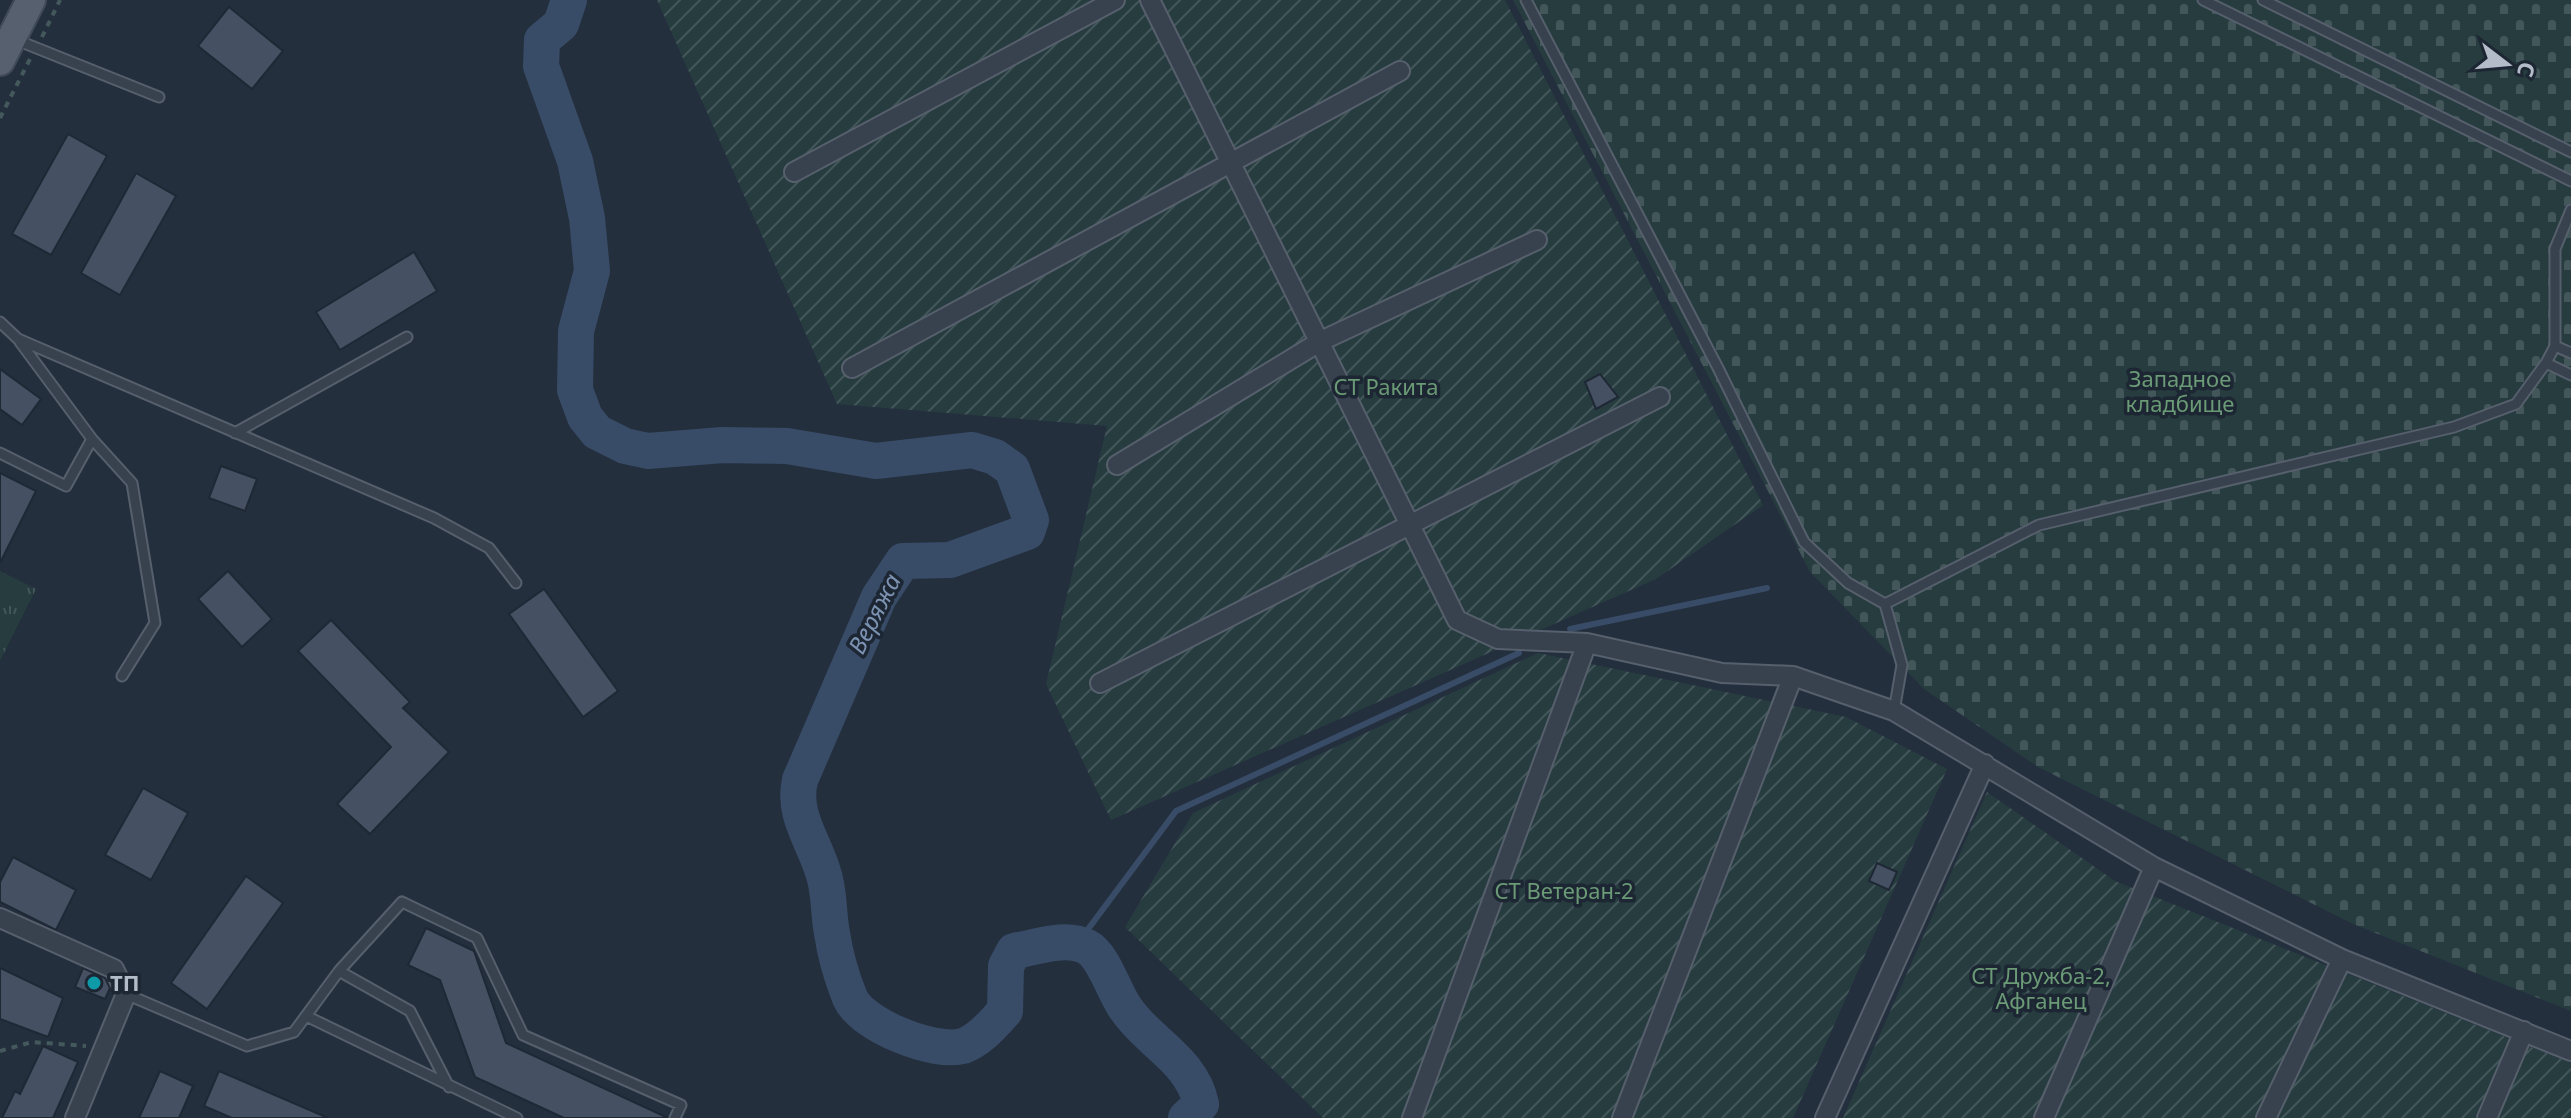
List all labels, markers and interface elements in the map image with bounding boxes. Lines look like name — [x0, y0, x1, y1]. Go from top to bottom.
north arrow — [2467, 24, 2547, 104]
text: С — [2511, 59, 2544, 81]
park label: Западное кладбище — [2126, 363, 2234, 418]
park label: СТ Ракита — [1334, 371, 1438, 401]
water label: Веряжа — [839, 567, 908, 659]
park label: СТ Ветеран-2 — [1494, 875, 1634, 905]
park label: СТ Дружба-2, Афганец — [1971, 960, 2111, 1015]
place label: ТП — [110, 967, 139, 997]
marker: ТП — [85, 974, 103, 992]

